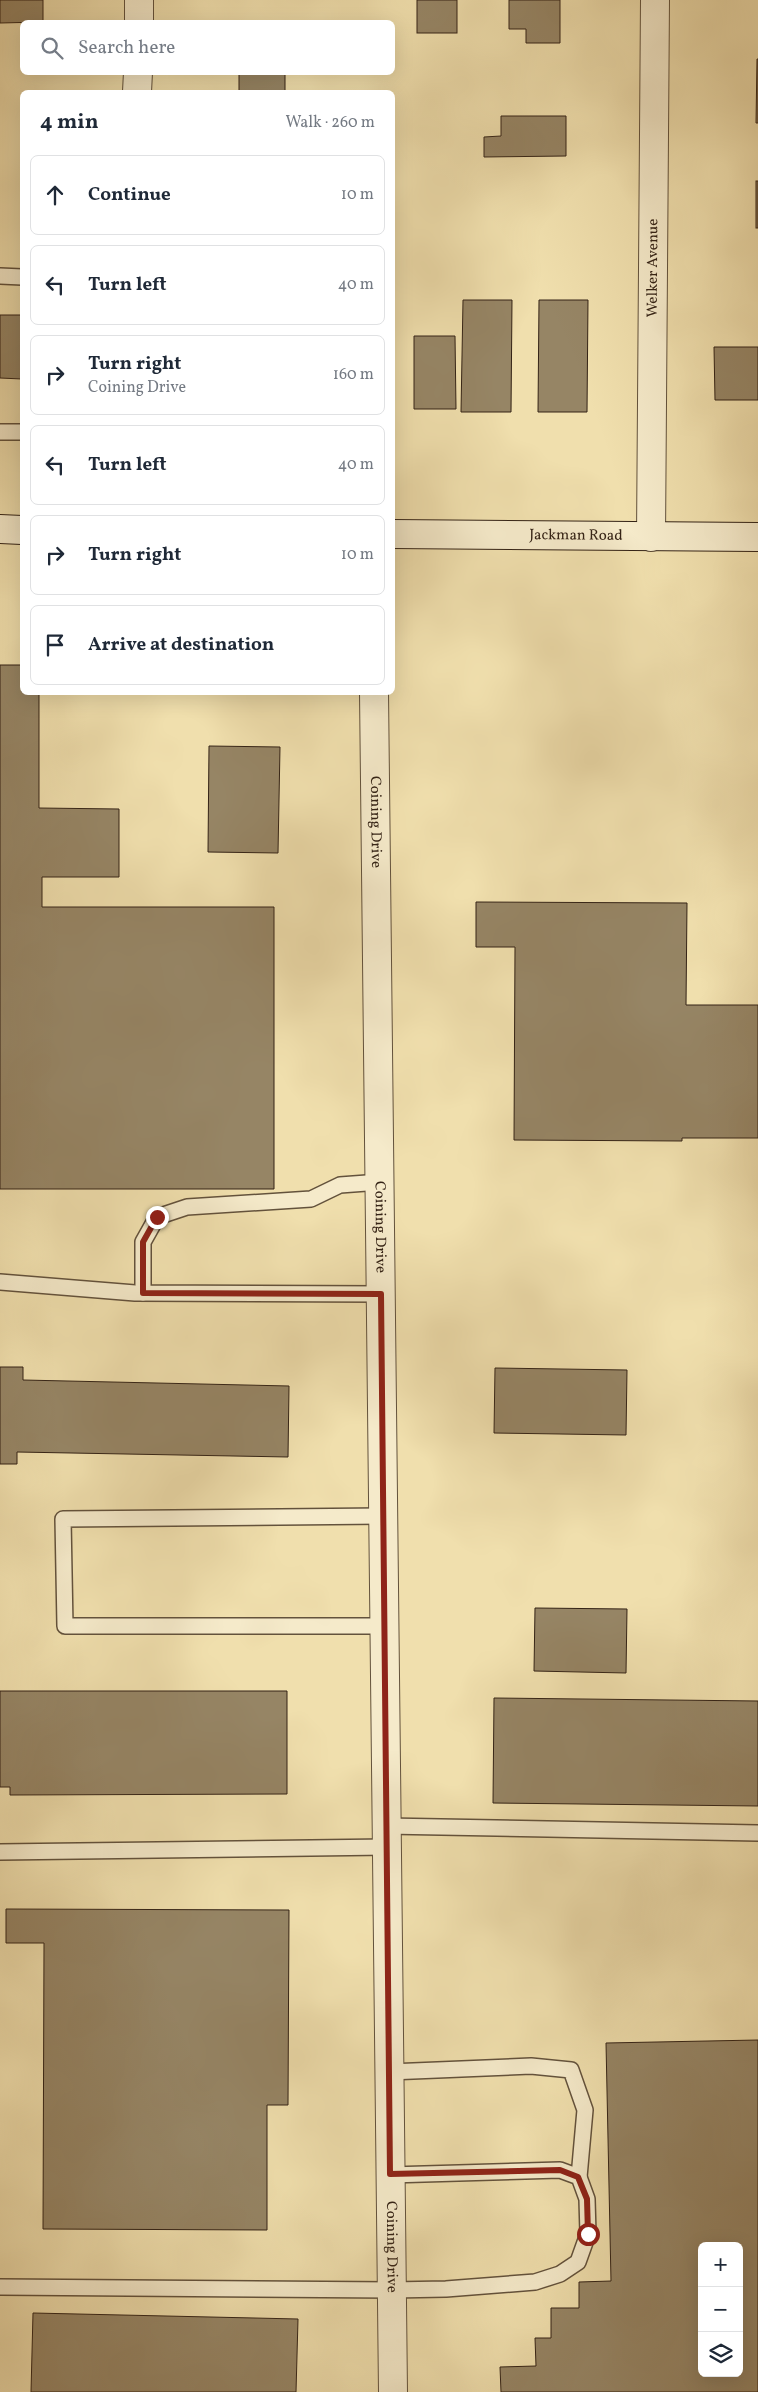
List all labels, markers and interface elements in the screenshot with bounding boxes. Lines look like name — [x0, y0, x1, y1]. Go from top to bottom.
search box — [20, 20, 395, 75]
icon: search — [38, 34, 66, 62]
text: Search here — [78, 35, 175, 61]
text: 4 min — [40, 108, 99, 137]
text: Walk · 260 m — [285, 112, 375, 134]
icon: ahead — [41, 181, 69, 209]
text: Continue — [88, 182, 171, 208]
text: 10 m — [341, 184, 374, 206]
street label: Welker Avenue — [642, 218, 664, 318]
icon: left — [41, 271, 69, 299]
text: Turn left — [88, 272, 167, 298]
text: 40 m — [338, 274, 374, 296]
text: Turn right — [88, 351, 181, 377]
icon: right — [41, 361, 69, 389]
text: 160 m — [333, 364, 374, 386]
text: Coining Drive — [88, 377, 186, 399]
icon: left — [41, 451, 69, 479]
text: Turn left — [88, 452, 167, 478]
text: 40 m — [338, 454, 374, 476]
street label: Jackman Road — [529, 525, 623, 546]
icon: right — [41, 541, 69, 569]
text: Turn right — [88, 542, 181, 568]
text: 10 m — [341, 544, 374, 566]
icon: arrive — [41, 631, 69, 659]
text: Arrive at destination — [88, 632, 274, 658]
street label: Coining Drive — [364, 776, 386, 868]
street label: Coining Drive — [369, 1181, 391, 1273]
route end — [146, 1206, 169, 1229]
street label: Coining Drive — [380, 2201, 402, 2293]
route start — [577, 2223, 600, 2246]
map controls — [698, 2242, 743, 2377]
button: + — [698, 2242, 743, 2287]
button: − — [698, 2287, 743, 2332]
button: layers — [698, 2332, 743, 2377]

